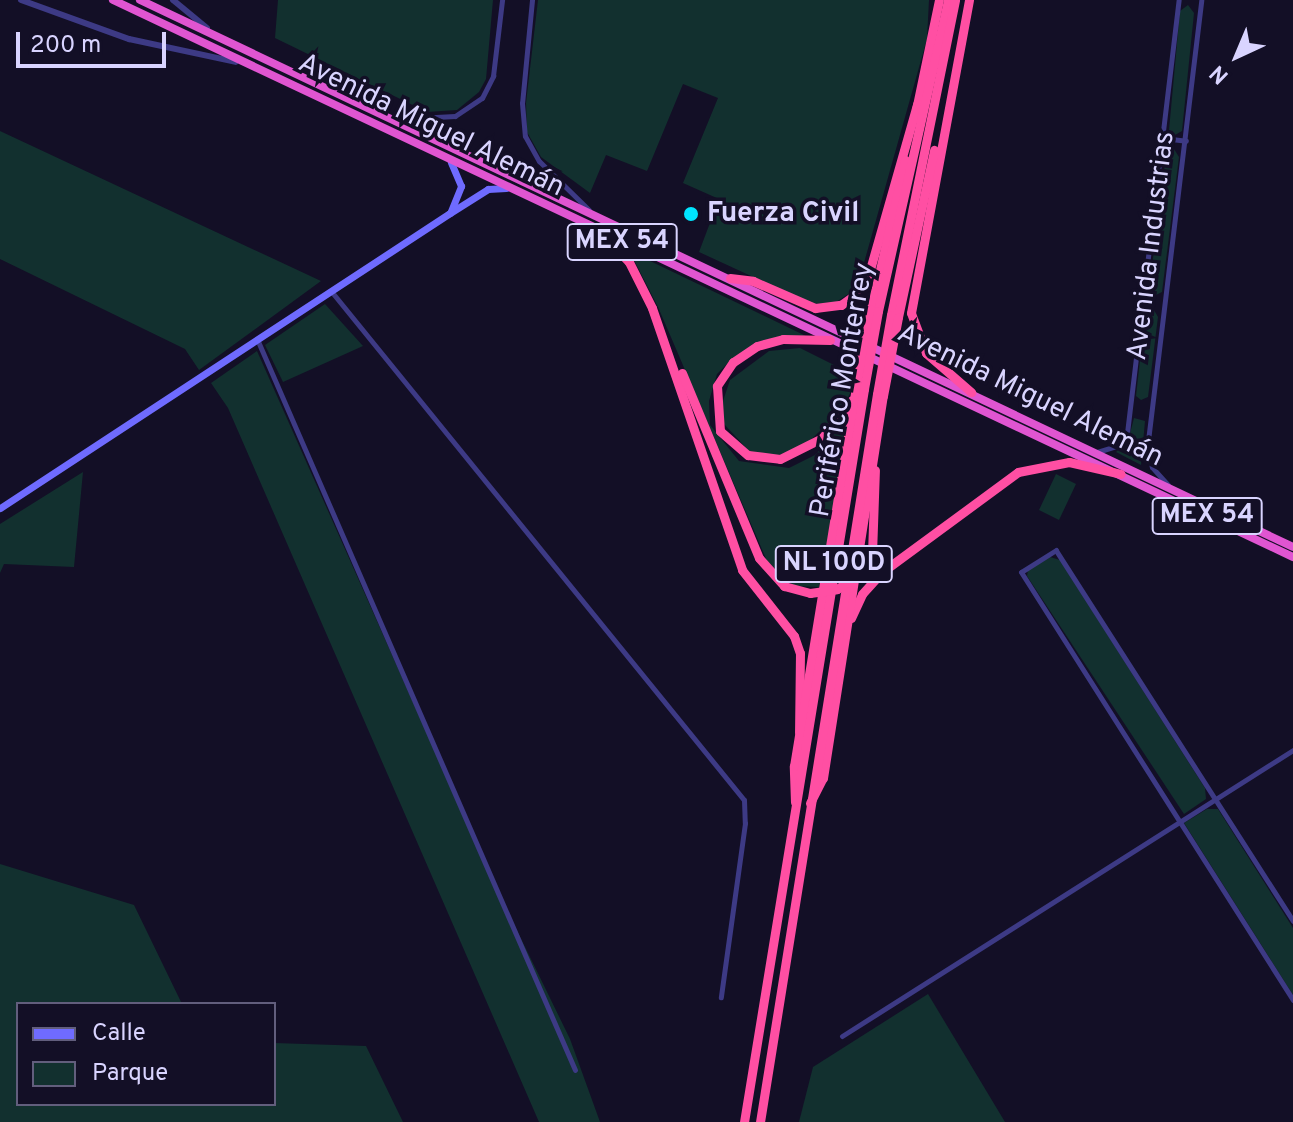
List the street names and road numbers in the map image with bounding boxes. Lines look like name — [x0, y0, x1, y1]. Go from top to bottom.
street label: Avenida Miguel Alemán — [292, 47, 570, 205]
street label: Avenida Industrias — [1121, 129, 1183, 363]
road number: MEX 54 — [566, 220, 678, 264]
street label: Periférico Monterrey — [804, 260, 882, 520]
street label: Avenida Miguel Alemán — [891, 317, 1169, 475]
road number: MEX 54 — [1151, 494, 1263, 538]
road number: NL 100D — [774, 542, 894, 586]

